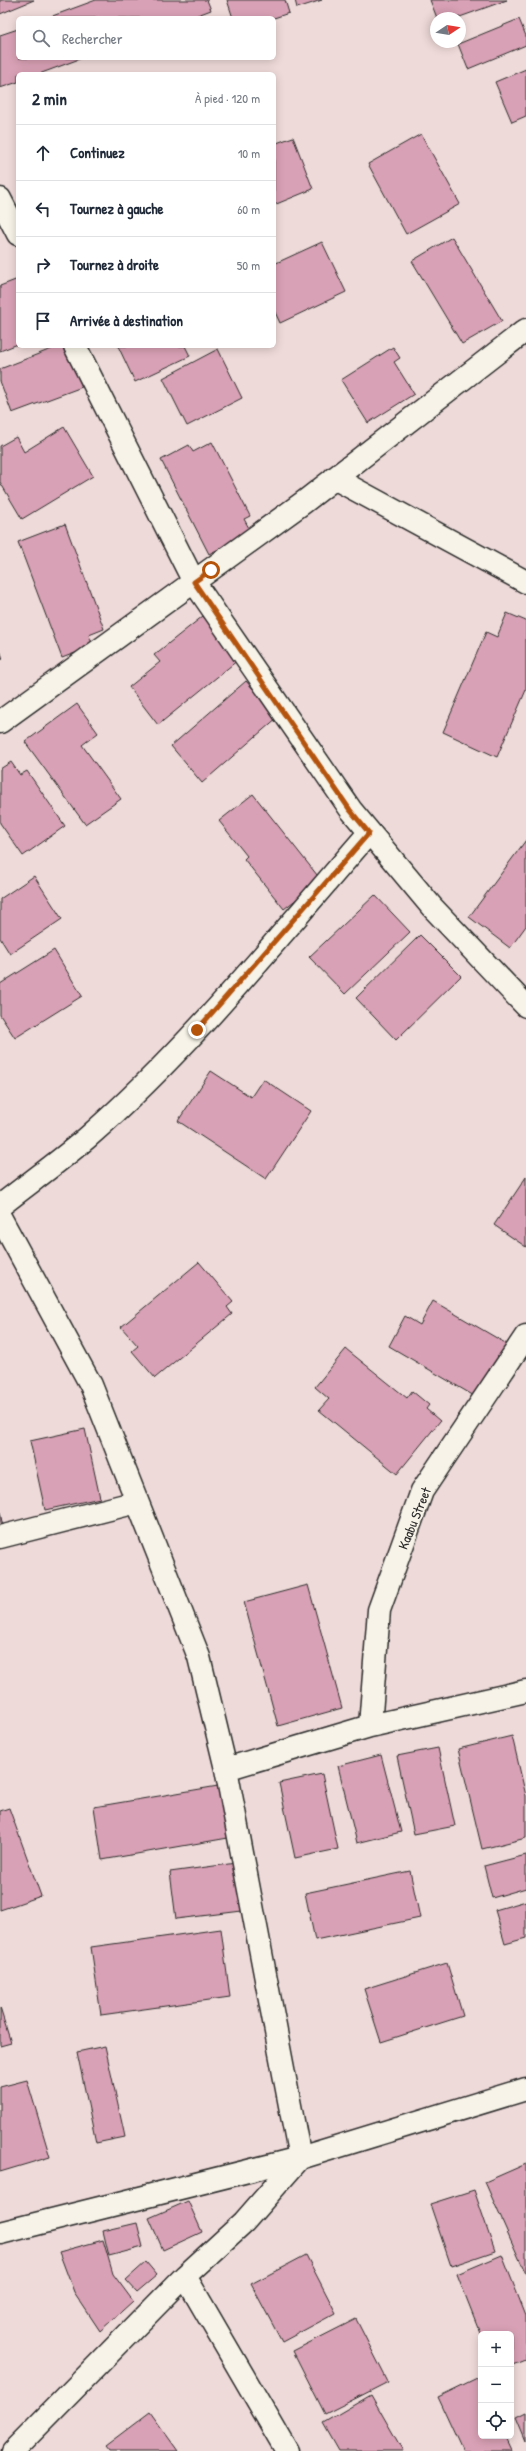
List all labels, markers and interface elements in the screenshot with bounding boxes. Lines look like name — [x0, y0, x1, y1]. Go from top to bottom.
north arrow — [430, 12, 466, 48]
search box — [16, 16, 276, 60]
icon: search — [30, 27, 52, 49]
text: Rechercher — [62, 28, 123, 49]
text: 2 min — [32, 87, 67, 110]
text: À pied · 120 m — [195, 89, 260, 107]
icon: ahead — [32, 142, 54, 164]
text: Continuez — [70, 142, 125, 163]
text: 10 m — [238, 144, 260, 162]
icon: left — [32, 198, 54, 220]
text: Tournez à gauche — [70, 198, 163, 219]
text: 60 m — [237, 200, 260, 218]
icon: right — [32, 254, 54, 276]
text: Tournez à droite — [70, 254, 159, 275]
text: 50 m — [237, 256, 260, 274]
icon: arrive — [32, 310, 54, 332]
text: Arrivée à destination — [70, 310, 183, 331]
route start — [202, 561, 220, 579]
route end — [188, 1021, 206, 1039]
street label: Kaabu Street — [393, 1484, 435, 1552]
map controls — [478, 2331, 514, 2439]
button: + — [478, 2331, 514, 2367]
button: − — [478, 2367, 514, 2403]
button: locate — [478, 2403, 514, 2439]

